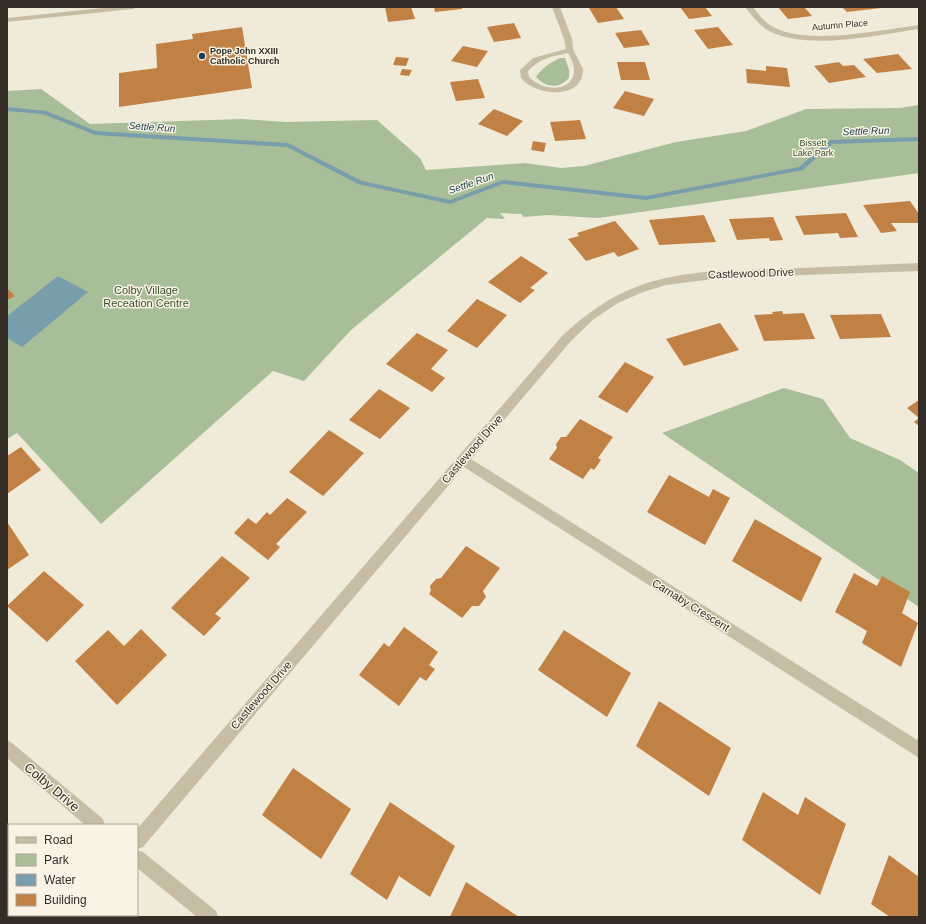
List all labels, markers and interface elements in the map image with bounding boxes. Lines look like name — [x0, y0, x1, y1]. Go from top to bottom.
street label: Autumn Place — [812, 18, 868, 32]
place label: Pope John XXIII Catholic Church — [210, 46, 280, 66]
marker: Pope John XXIII Catholic Church — [197, 51, 207, 61]
water label: Settle Run — [128, 120, 176, 134]
water label: Settle Run — [842, 125, 890, 137]
park label: Bissett Lake Park — [793, 138, 834, 158]
water label: Settle Run — [447, 170, 495, 196]
street label: Castlewood Drive — [708, 265, 794, 281]
park label: Colby Village Receation Centre — [103, 284, 189, 309]
street label: Castlewood Drive — [439, 413, 505, 485]
street label: Carnaby Crescent — [650, 576, 732, 634]
street label: Castlewood Drive — [228, 659, 294, 731]
street label: Colby Drive — [21, 760, 83, 814]
legend — [8, 824, 138, 916]
text: Road — [44, 833, 73, 847]
text: Park — [44, 853, 70, 867]
text: Water — [44, 873, 76, 887]
text: Building — [44, 893, 87, 907]

